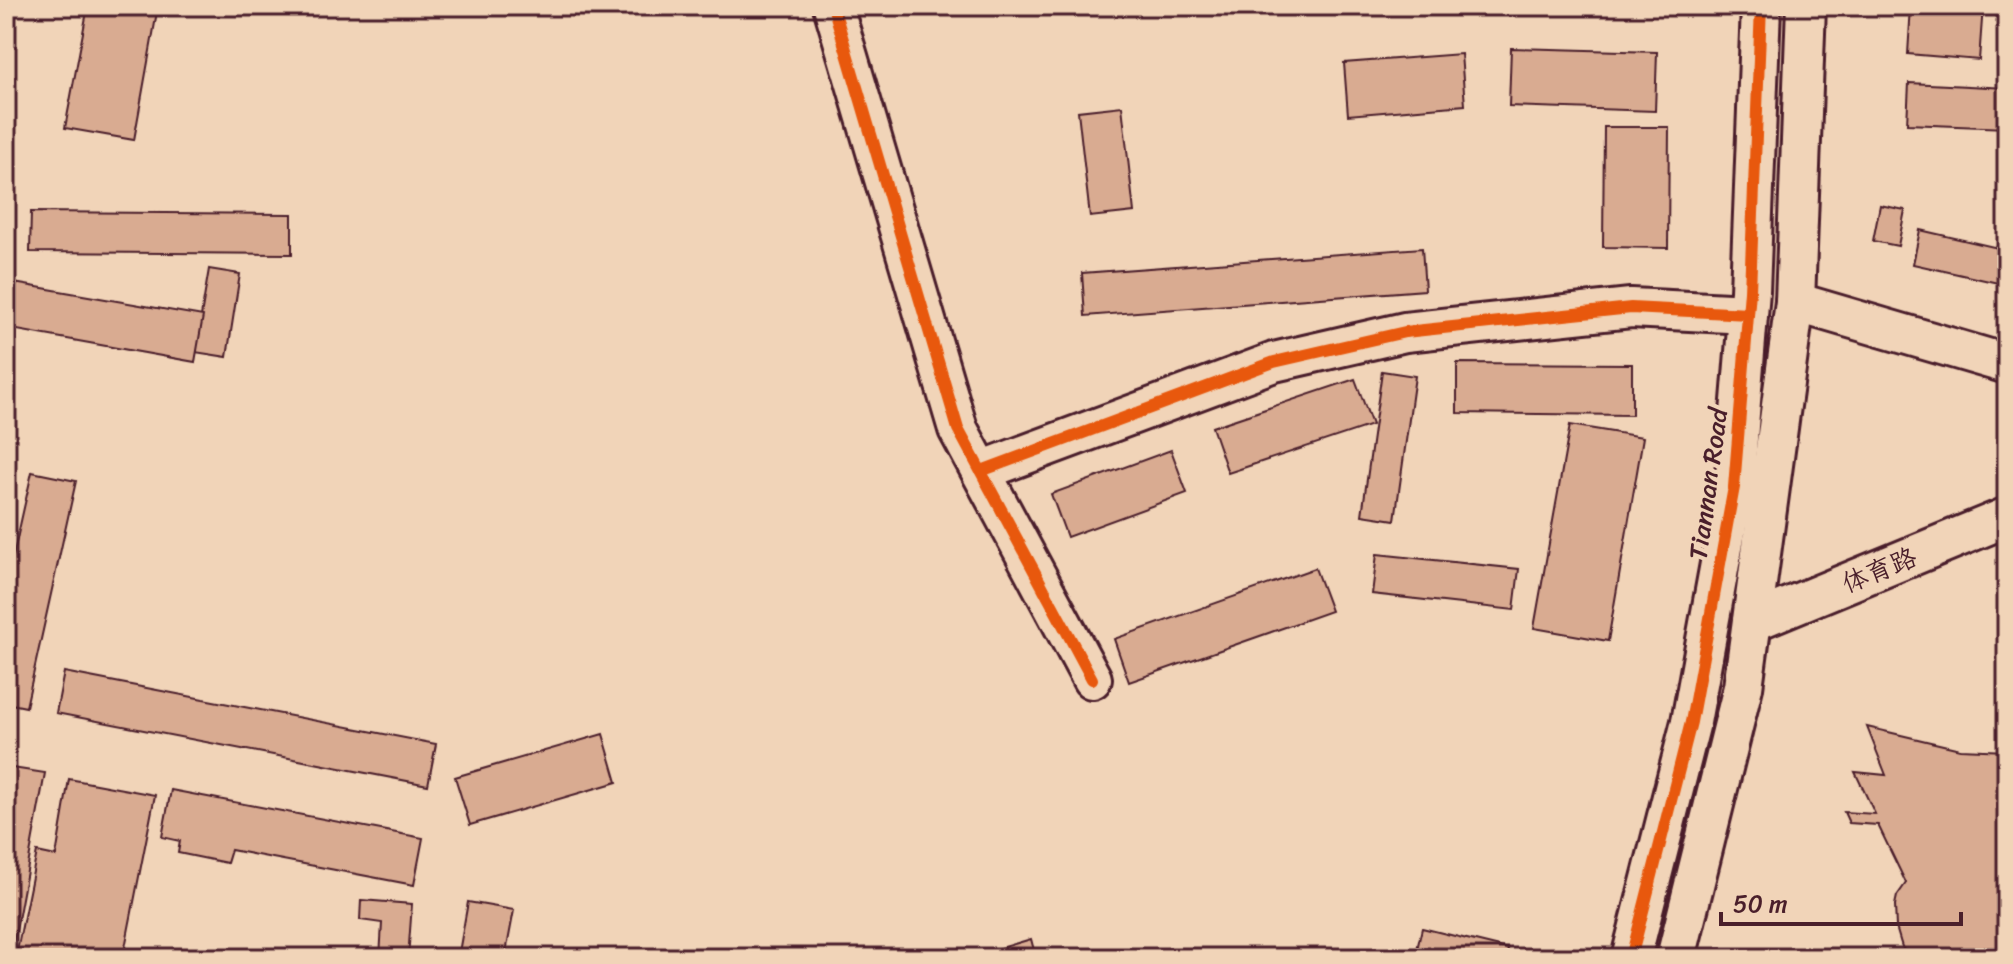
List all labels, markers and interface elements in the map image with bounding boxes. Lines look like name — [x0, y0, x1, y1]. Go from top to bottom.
street label: Tiannan Road — [1675, 403, 1742, 563]
street label: 体育路 — [1834, 534, 1924, 606]
scale bar — [1721, 876, 1961, 926]
text: 50 m — [1733, 883, 1788, 925]

